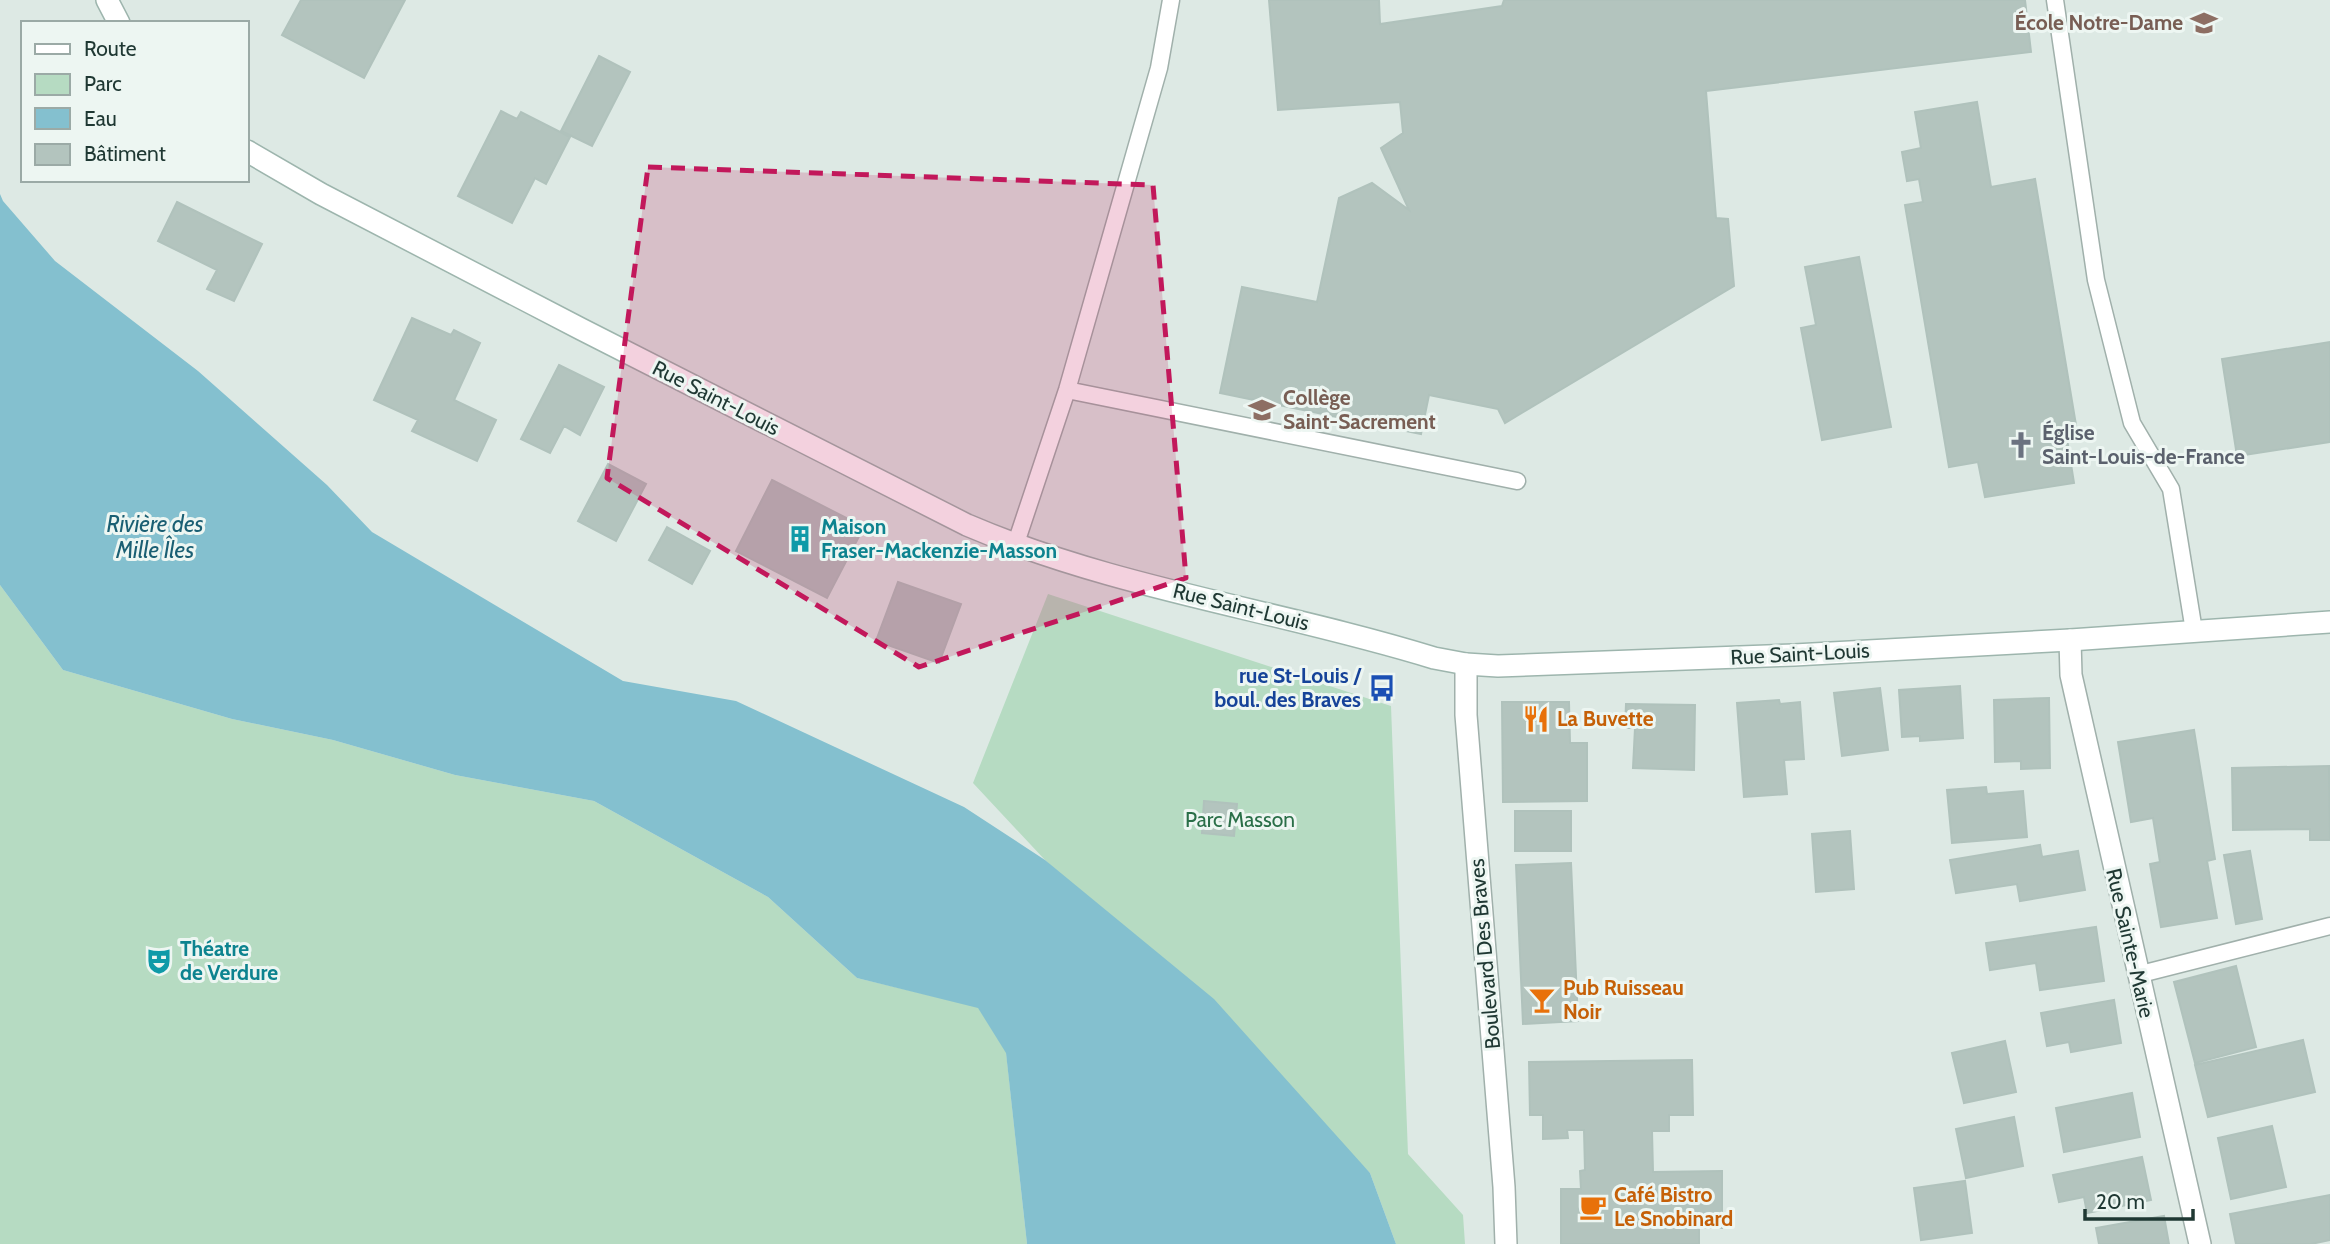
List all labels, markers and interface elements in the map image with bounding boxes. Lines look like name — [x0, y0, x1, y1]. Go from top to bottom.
school or university icon: École Notre-Dame — [2189, 8, 2219, 38]
place label: École Notre-Dame — [2014, 10, 2183, 35]
legend — [21, 21, 248, 182]
text: Route — [84, 36, 137, 61]
text: Parc — [84, 71, 122, 96]
text: Eau — [84, 106, 117, 131]
text: Bâtiment — [84, 141, 166, 166]
street label: Rue Saint-Louis — [649, 355, 784, 440]
place label: Collège Saint-Sacrement — [1283, 385, 1436, 434]
school or university icon: Collège Saint-Sacrement — [1247, 395, 1277, 425]
place label: Église Saint-Louis-de-France — [2042, 420, 2245, 469]
church icon: Église Saint-Louis-de-France — [2006, 430, 2036, 460]
water label: Rivière des Mille Îles — [107, 510, 203, 564]
place label: Maison Fraser-Mackenzie-Masson — [821, 514, 1057, 563]
building icon: Maison Fraser-Mackenzie-Masson — [785, 524, 815, 554]
street label: Rue Saint-Louis — [1171, 578, 1312, 636]
street label: Rue Saint-Louis — [1730, 637, 1870, 670]
place label: rue St-Louis / boul. des Braves — [1214, 663, 1362, 712]
bus stop icon: rue St-Louis / boul. des Braves — [1367, 673, 1397, 703]
restaurant icon: La Buvette — [1521, 704, 1551, 734]
place label: La Buvette — [1557, 706, 1654, 731]
park label: Parc Masson — [1185, 807, 1295, 832]
street label: Boulevard Des Braves — [1464, 857, 1505, 1050]
street label: Rue Sainte-Marie — [2101, 866, 2160, 1020]
place label: Théatre de Verdure — [180, 936, 278, 985]
theatre icon: Théatre de Verdure — [144, 946, 174, 976]
place label: Pub Ruisseau Noir — [1563, 975, 1684, 1024]
bar icon: Pub Ruisseau Noir — [1527, 985, 1557, 1015]
scale bar — [2085, 1178, 2194, 1222]
place label: Café Bistro Le Snobinard — [1614, 1182, 1733, 1231]
text: 20 m — [2096, 1189, 2145, 1214]
cafe icon: Café Bistro Le Snobinard — [1578, 1192, 1608, 1222]

